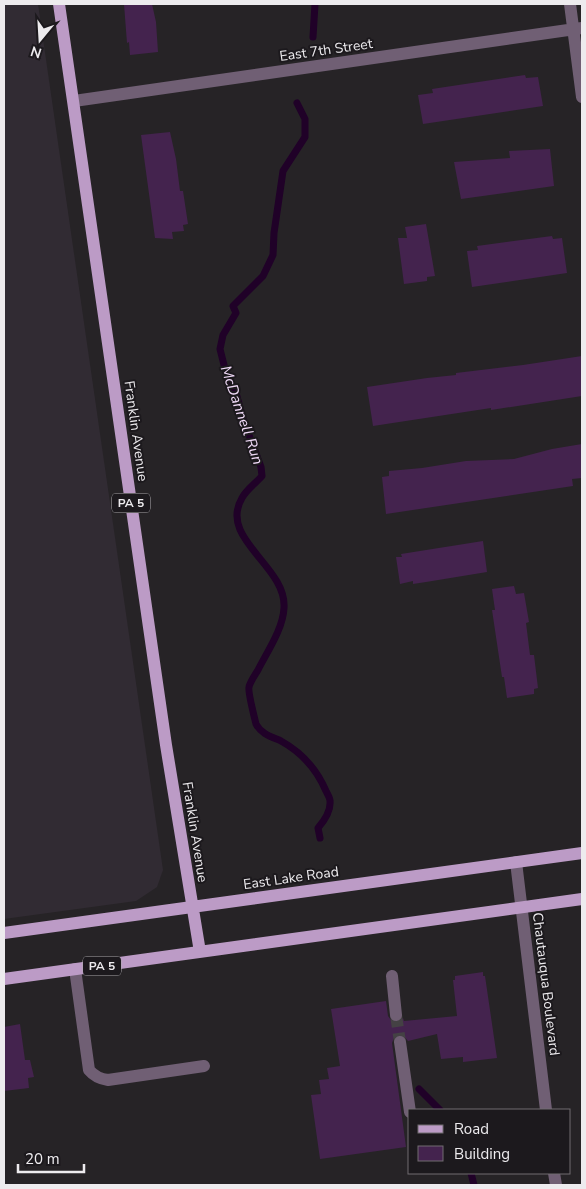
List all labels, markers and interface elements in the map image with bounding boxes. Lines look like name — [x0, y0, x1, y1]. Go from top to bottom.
north arrow — [15, 15, 65, 65]
street label: East 7th Street — [278, 34, 374, 66]
text: N — [28, 41, 44, 63]
water label: McDannell Run — [216, 363, 268, 467]
street label: Franklin Avenue — [120, 379, 152, 483]
road number: PA 5 — [112, 493, 150, 512]
street label: Franklin Avenue — [178, 780, 212, 884]
street label: East Lake Road — [242, 862, 340, 894]
street label: Chautauqua Boulevard — [528, 911, 564, 1057]
road number: PA 5 — [83, 956, 121, 976]
legend — [408, 1109, 571, 1174]
text: Road — [454, 1119, 489, 1139]
scale bar — [18, 1142, 84, 1174]
text: Building — [454, 1144, 510, 1164]
text: 20 m — [25, 1149, 60, 1169]

